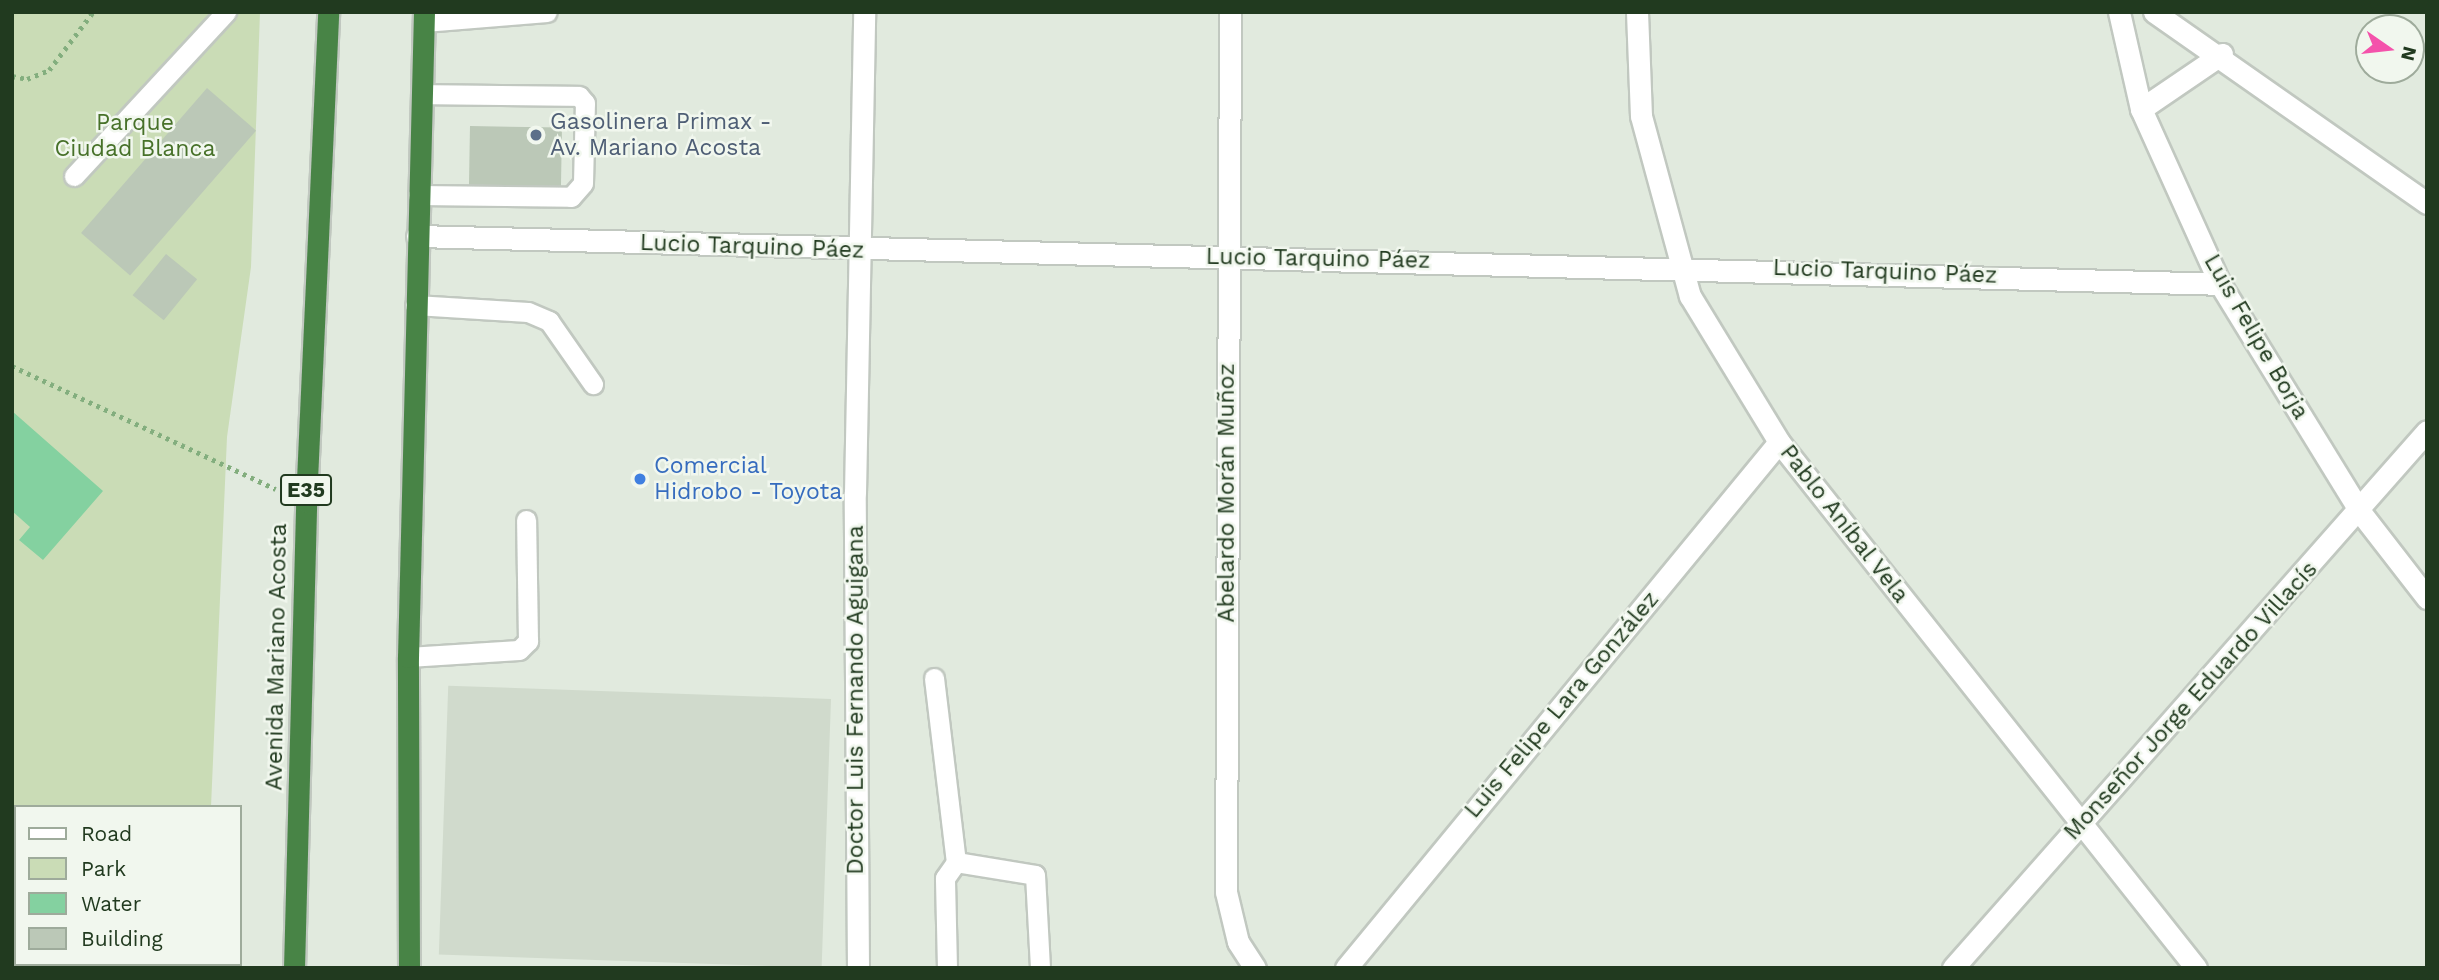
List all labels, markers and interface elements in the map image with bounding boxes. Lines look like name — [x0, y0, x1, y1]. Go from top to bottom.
north arrow — [2355, 14, 2425, 84]
text: N — [2396, 44, 2422, 63]
place label: Gasolinera Primax - Av. Mariano Acosta — [550, 108, 772, 162]
park label: Parque Ciudad Blanca — [55, 109, 215, 163]
marker: Gasolinera Primax - Av. Mariano Acosta — [528, 127, 544, 143]
street label: Lucio Tarquino Páez — [639, 229, 865, 265]
street label: Lucio Tarquino Páez — [1205, 243, 1431, 275]
street label: Luis Felipe Borja — [2198, 250, 2314, 424]
street label: Lucio Tarquino Páez — [1772, 254, 1998, 290]
street label: Abelardo Morán Muñoz — [1213, 363, 1241, 623]
street label: Pablo Aníbal Vela — [1773, 439, 1915, 609]
place label: Comercial Hidrobo - Toyota — [654, 452, 843, 506]
marker: Comercial Hidrobo - Toyota — [632, 471, 648, 487]
road number: E35 — [280, 472, 332, 508]
street label: Avenida Mariano Acosta — [261, 522, 293, 792]
street label: Doctor Luis Fernando Aguigana — [842, 525, 870, 875]
street label: Monseñor Jorge Eduardo Villacís — [2058, 555, 2324, 847]
street label: Luis Felipe Lara González — [1459, 586, 1665, 824]
legend — [14, 805, 242, 966]
text: Road — [81, 821, 132, 846]
text: Park — [81, 856, 126, 881]
text: Water — [81, 891, 141, 916]
text: Building — [81, 926, 163, 951]

